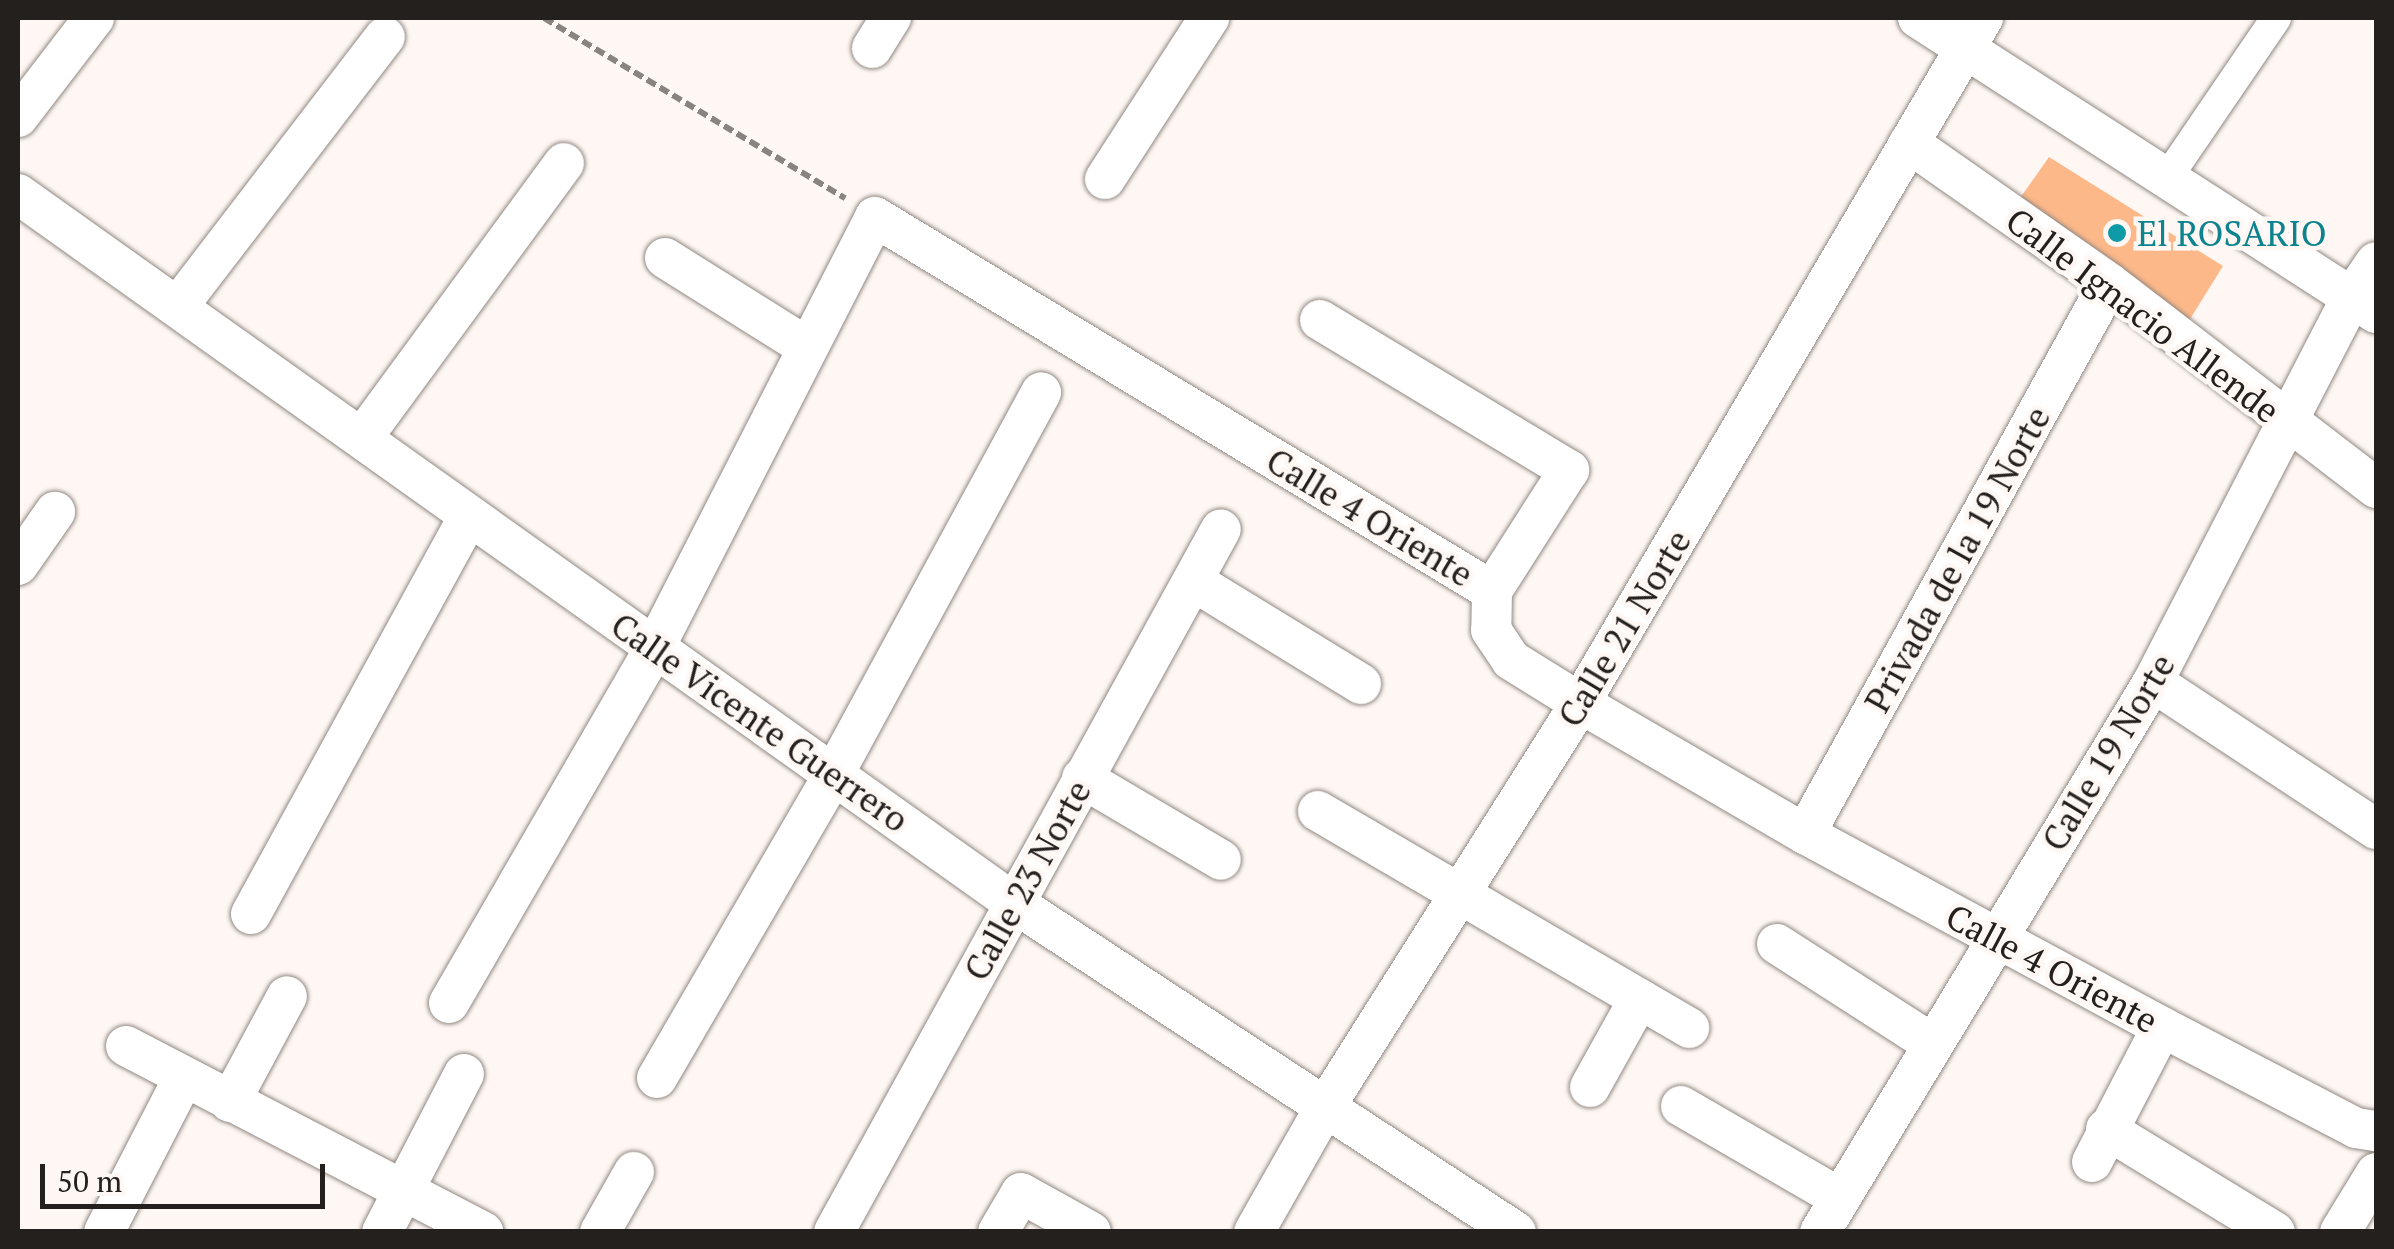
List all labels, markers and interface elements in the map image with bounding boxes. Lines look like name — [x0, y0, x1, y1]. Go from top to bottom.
street label: Calle Ignacio Allende — [1998, 198, 2288, 432]
place label: El ROSARIO — [2137, 212, 2327, 254]
marker: El ROSARIO — [2106, 222, 2128, 244]
street label: Privada de la 19 Norte — [1856, 399, 2058, 719]
street label: Calle 4 Oriente — [1259, 439, 1481, 595]
street label: Calle 21 Norte — [1549, 522, 1699, 734]
street label: Calle Vicente Guerrero — [603, 603, 917, 841]
street label: Calle 19 Norte — [2033, 646, 2183, 858]
street label: Calle 23 Norte — [955, 773, 1099, 987]
street label: Calle 4 Oriente — [1939, 895, 2165, 1041]
scale bar — [45, 1144, 330, 1206]
text: 50 m — [57, 1161, 122, 1201]

